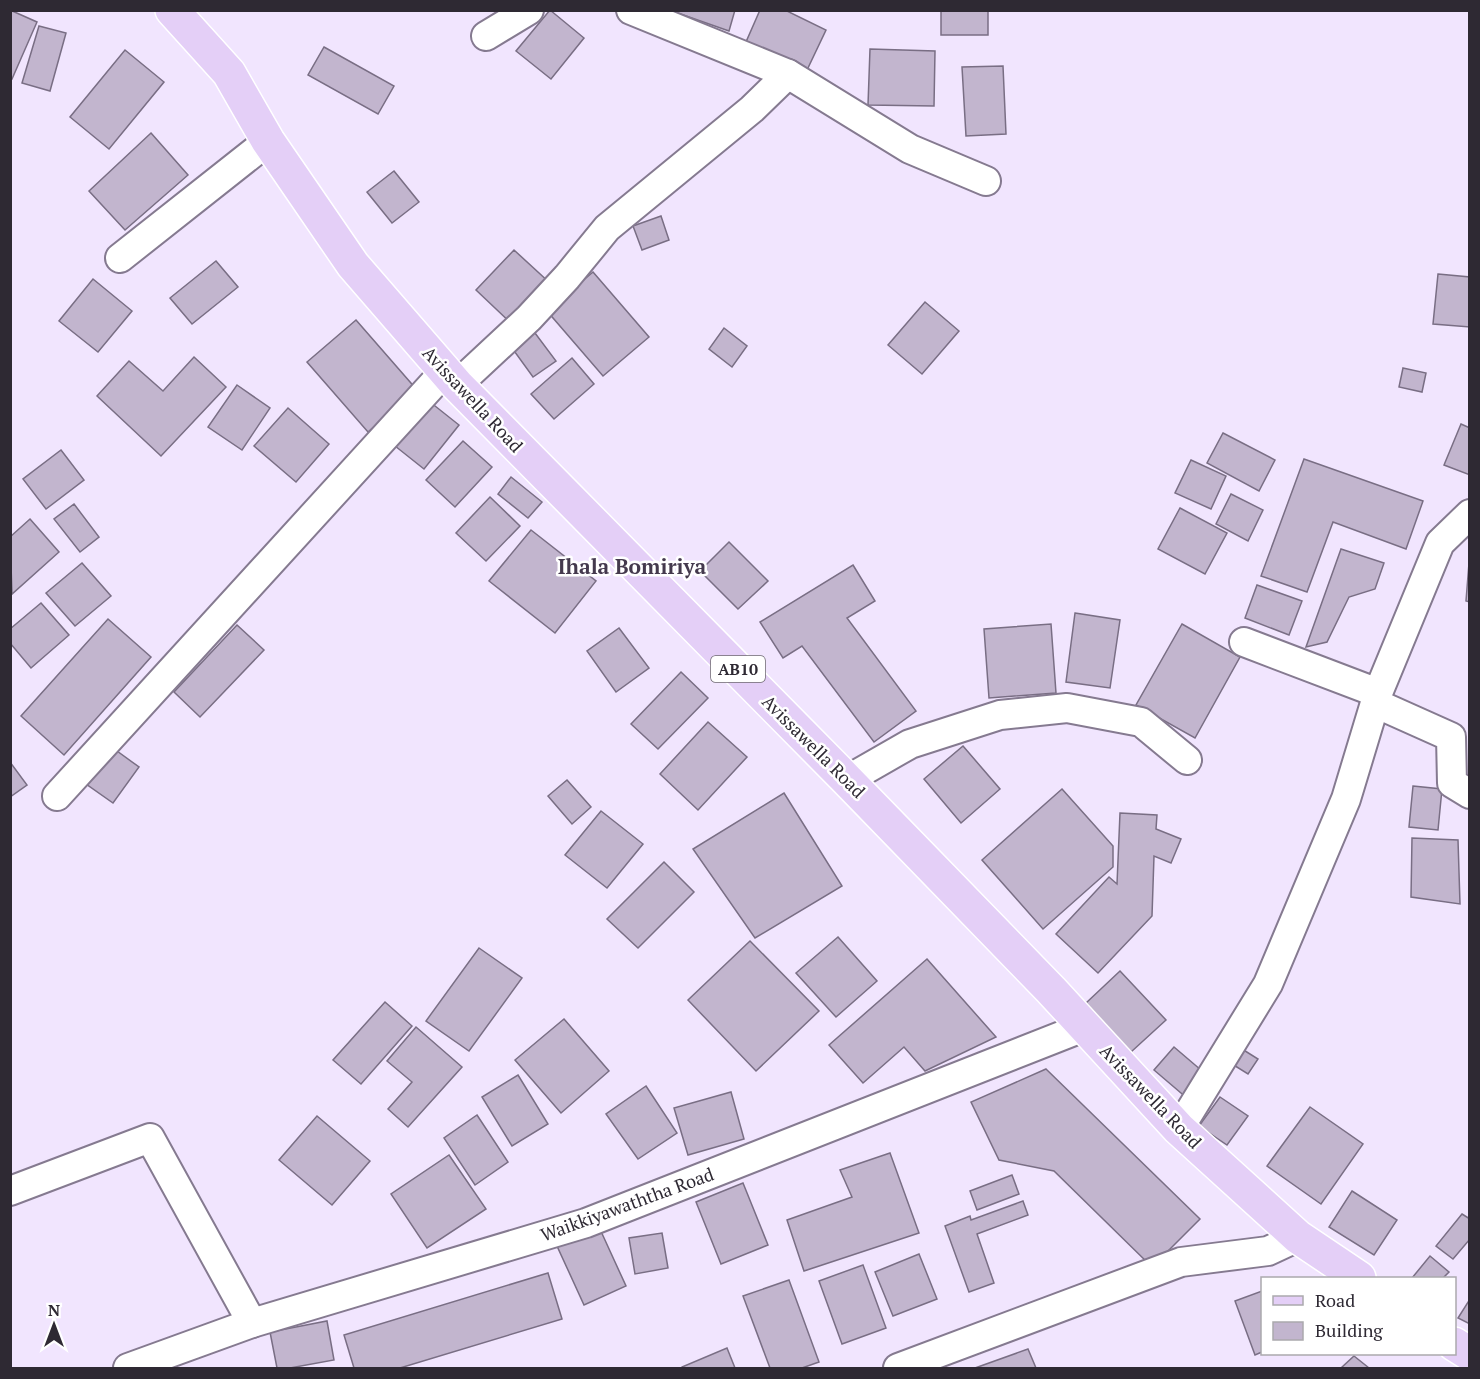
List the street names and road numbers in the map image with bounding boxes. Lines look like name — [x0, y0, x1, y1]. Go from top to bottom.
street label: Avissawella Road — [418, 341, 528, 457]
road number: AB10 — [711, 656, 765, 682]
street label: Avissawella Road — [757, 689, 871, 803]
street label: Avissawella Road — [1095, 1039, 1207, 1153]
street label: Waikkiyawaththa Road — [537, 1161, 717, 1247]

